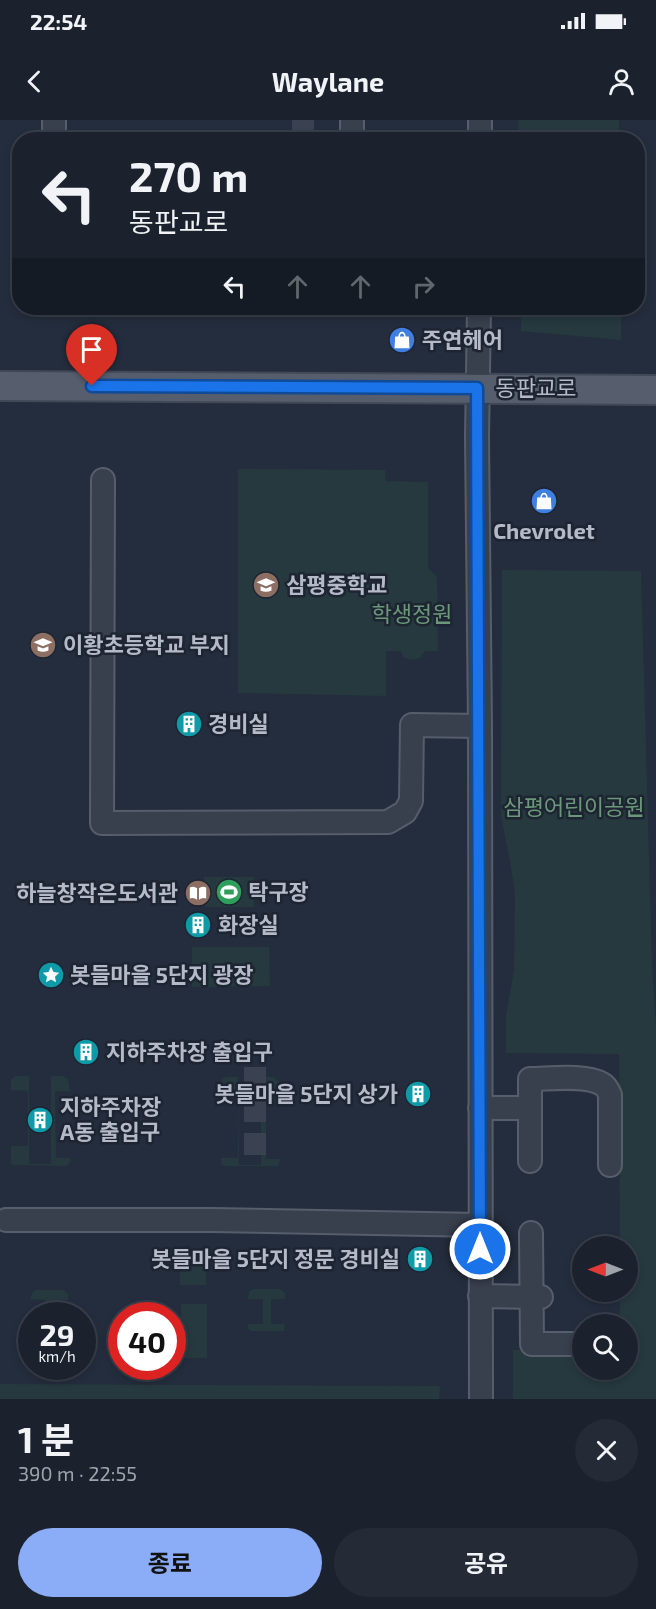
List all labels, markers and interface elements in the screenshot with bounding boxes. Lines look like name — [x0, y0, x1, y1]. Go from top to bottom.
text: 22:54 — [30, 8, 87, 34]
icon: back — [18, 65, 51, 98]
text: Waylane — [272, 65, 384, 97]
icon: person — [605, 65, 638, 98]
text: 270 m — [129, 150, 248, 200]
icon: left — [30, 156, 108, 234]
text: 동판교로 — [129, 205, 228, 237]
icon: left — [218, 270, 251, 303]
icon: ahead — [281, 270, 314, 303]
icon: ahead — [344, 270, 377, 303]
icon: right — [407, 270, 440, 303]
pin — [66, 324, 117, 386]
shop icon: 주연헤어 — [387, 325, 417, 355]
place label: 주연헤어 — [422, 326, 503, 352]
icon: arrive — [75, 333, 108, 366]
street label: 동판교로 — [496, 374, 576, 400]
shop icon: Chevrolet — [529, 486, 559, 516]
place label: Chevrolet — [493, 517, 595, 543]
school or university icon: 삼평중학교 — [251, 570, 281, 600]
place label: 삼평중학교 — [286, 571, 387, 597]
park label: 학생정원 — [372, 600, 452, 626]
school or university icon: 이황초등학교 부지 — [28, 630, 58, 660]
place label: 이황초등학교 부지 — [63, 631, 230, 657]
building icon: 경비실 — [174, 709, 204, 739]
place label: 경비실 — [208, 710, 269, 736]
park label: 삼평어린이공원 — [503, 793, 645, 819]
sports icon: 탁구장 — [214, 877, 244, 907]
library icon: 하늘창작은도서관 — [183, 878, 213, 908]
place label: 탁구장 — [248, 878, 309, 904]
place label: 하늘창작은도서관 — [16, 879, 178, 905]
building icon: 화장실 — [183, 910, 213, 940]
place label: 화장실 — [218, 911, 279, 937]
place icon: 봇들마을 5단지 광장 — [36, 960, 66, 990]
place label: 봇들마을 5단지 광장 — [70, 961, 254, 987]
building icon: 지하주차장 출입구 — [71, 1037, 101, 1067]
place label: 지하주차장 출입구 — [106, 1038, 273, 1064]
building icon: 봇들마을 5단지 상가 — [403, 1079, 433, 1109]
place label: 봇들마을 5단지 상가 — [214, 1080, 398, 1106]
place label: 지하주차장 A동 출입구 — [60, 1093, 161, 1144]
building icon: 지하주차장 A동 출입구 — [25, 1105, 55, 1135]
position arrow — [448, 1217, 512, 1281]
north arrow — [572, 1236, 638, 1302]
map controls — [572, 1236, 638, 1380]
building icon: 봇들마을 5단지 정문 경비실 — [405, 1244, 435, 1274]
place label: 봇들마을 5단지 정문 경비실 — [151, 1245, 400, 1271]
speed limit sign: 40 — [108, 1302, 186, 1380]
button: search — [572, 1314, 638, 1380]
text: 29 — [39, 1316, 75, 1352]
text: km/h — [38, 1347, 76, 1365]
text: 1 분 — [18, 1417, 74, 1460]
button: close — [575, 1419, 638, 1482]
text: 390 m · 22:55 — [18, 1461, 137, 1485]
button: 종료 — [18, 1528, 322, 1597]
button: 공유 — [334, 1528, 638, 1597]

